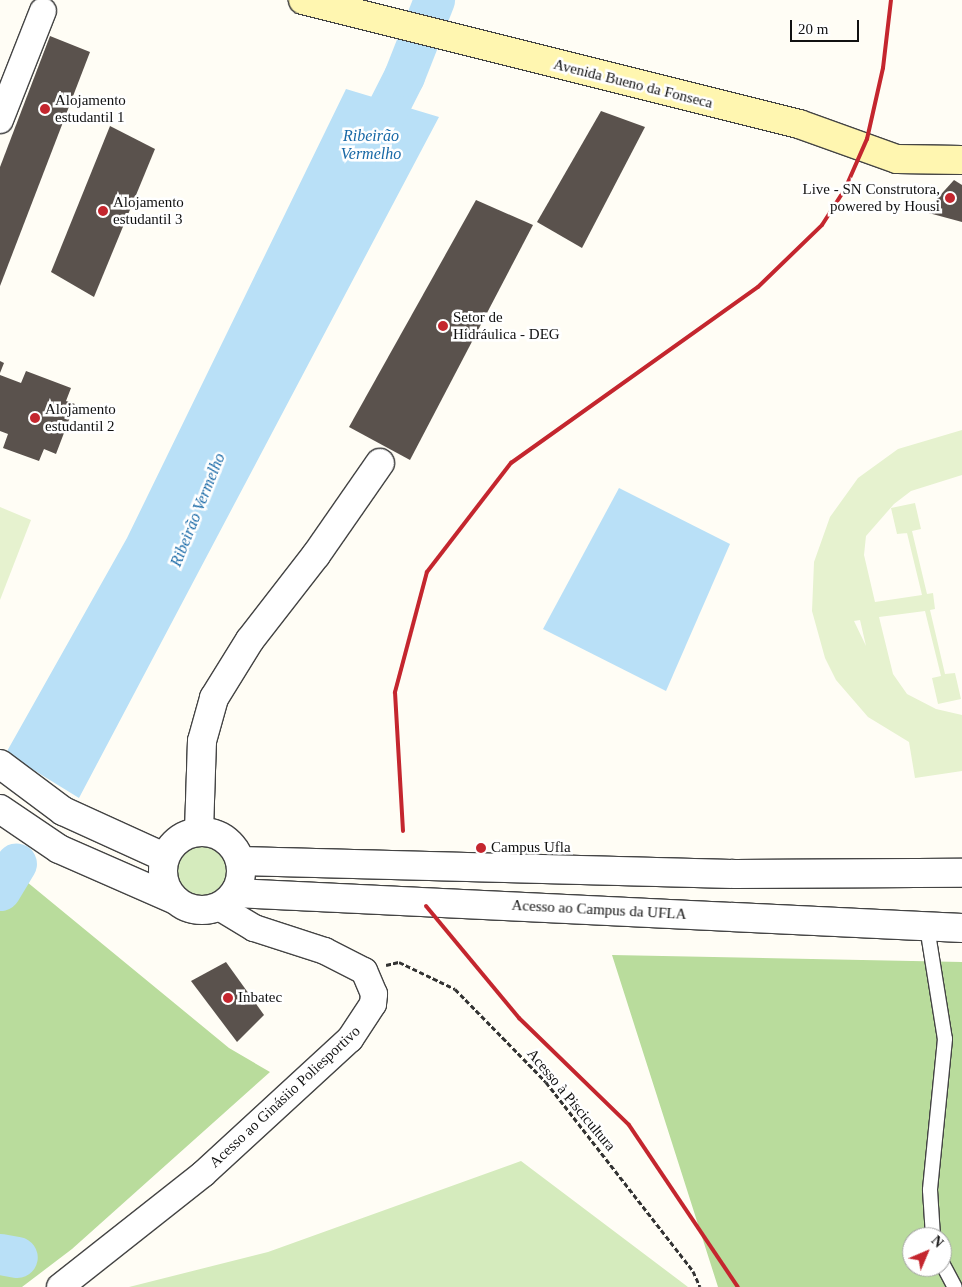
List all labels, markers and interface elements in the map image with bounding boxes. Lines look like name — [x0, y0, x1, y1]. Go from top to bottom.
scale bar — [792, 10, 861, 42]
text: 20 m — [798, 21, 828, 37]
street label: Avenida Bueno da Fonseca — [552, 55, 714, 113]
place label: Alojamento estudantil 1 — [55, 91, 126, 126]
marker: Alojamento estudantil 1 — [39, 103, 51, 115]
water label: Ribeirão Vermelho — [341, 126, 401, 164]
place label: Live - SN Construtora, powered by Housi — [803, 180, 940, 215]
marker: Live - SN Construtora, powered by Housi — [944, 192, 956, 204]
place label: Alojamento estudantil 3 — [113, 193, 184, 228]
marker: Alojamento estudantil 3 — [97, 205, 109, 217]
place label: Setor de Hidráulica - DEG — [453, 308, 560, 343]
marker: Setor de Hidráulica - DEG — [437, 320, 449, 332]
place label: Alojamento estudantil 2 — [45, 400, 116, 435]
marker: Alojamento estudantil 2 — [29, 412, 41, 424]
water label: Ribeirão Vermelho — [167, 451, 229, 569]
place label: Campus Ufla — [491, 839, 571, 857]
marker: Campus Ufla — [475, 842, 487, 854]
street label: Acesso ao Campus da UFLA — [511, 896, 687, 924]
place label: Inbatec — [238, 989, 282, 1007]
marker: Inbatec — [222, 992, 234, 1004]
street label: Acesso ao Ginásiio Poliesportivo — [206, 1022, 364, 1172]
street label: Acesso à Piscicultura — [523, 1045, 619, 1155]
north arrow — [902, 1227, 952, 1277]
text: N — [928, 1233, 946, 1251]

